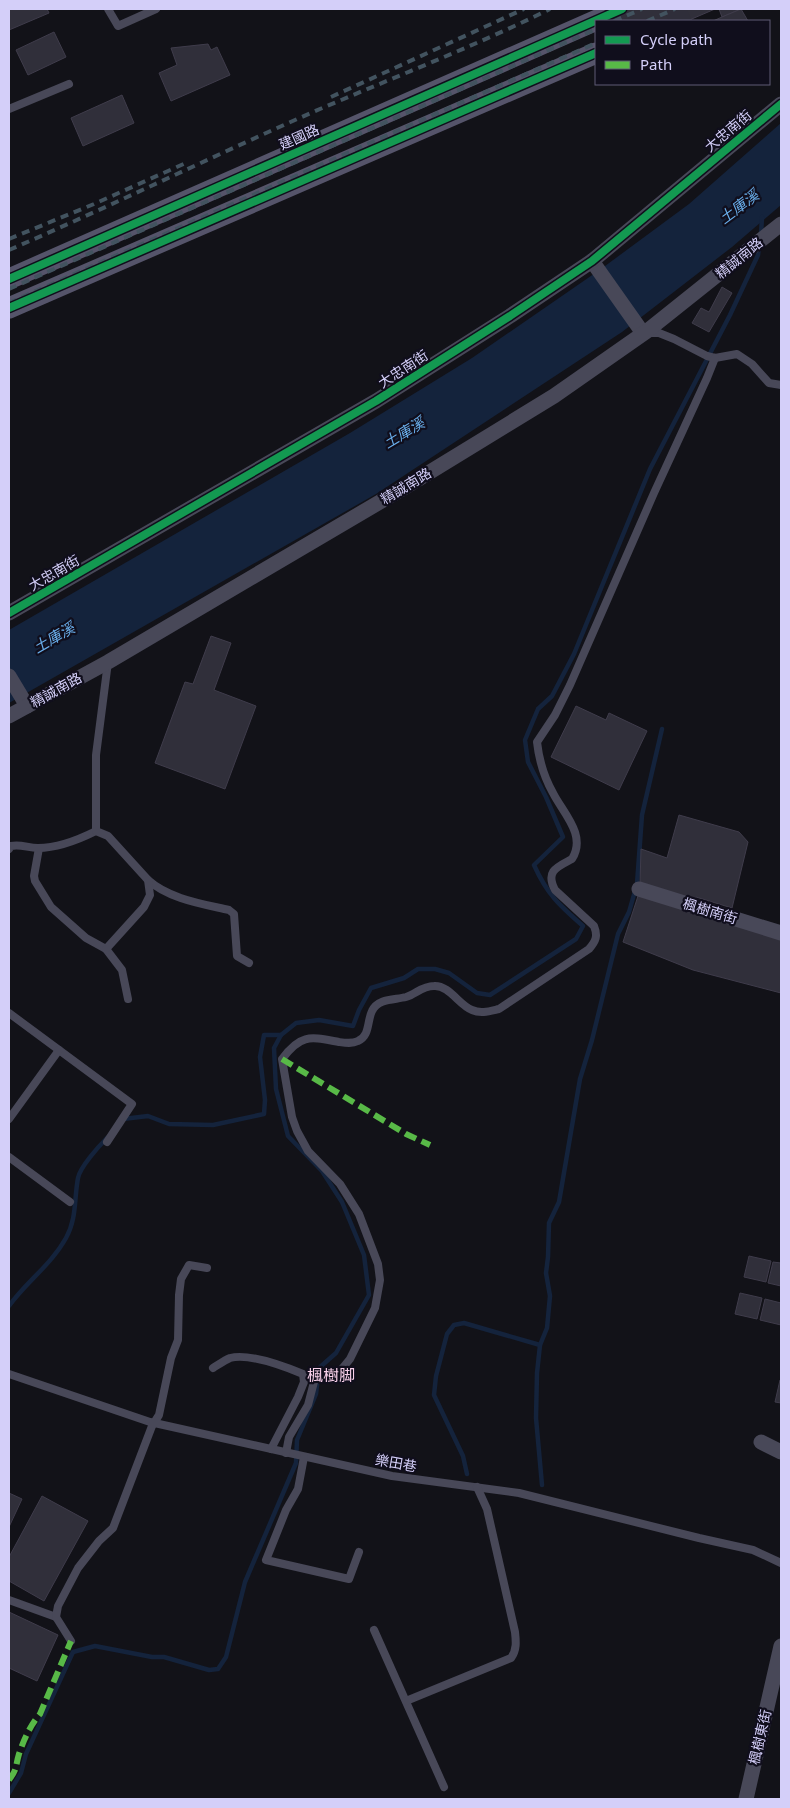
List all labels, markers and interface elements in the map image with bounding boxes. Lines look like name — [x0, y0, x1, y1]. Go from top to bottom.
legend — [595, 20, 770, 85]
text: Cycle path — [640, 29, 713, 49]
text: Path — [640, 54, 672, 74]
street label: 大忠南街 — [700, 105, 755, 156]
street label: 建國路 — [276, 119, 322, 154]
water label: 土庫溪 — [714, 183, 764, 228]
street label: 精誠南路 — [711, 233, 766, 283]
street label: 大忠南街 — [374, 345, 431, 392]
water label: 土庫溪 — [379, 411, 430, 452]
street label: 精誠南路 — [377, 463, 435, 508]
street label: 大忠南街 — [25, 550, 83, 595]
water label: 土庫溪 — [29, 616, 80, 657]
street label: 精誠南路 — [27, 668, 85, 711]
street label: 楓樹南街 — [681, 893, 740, 928]
district label: 楓樹脚 — [307, 1364, 355, 1386]
street label: 樂田巷 — [374, 1450, 418, 1476]
street label: 楓樹東街 — [744, 1707, 775, 1766]

